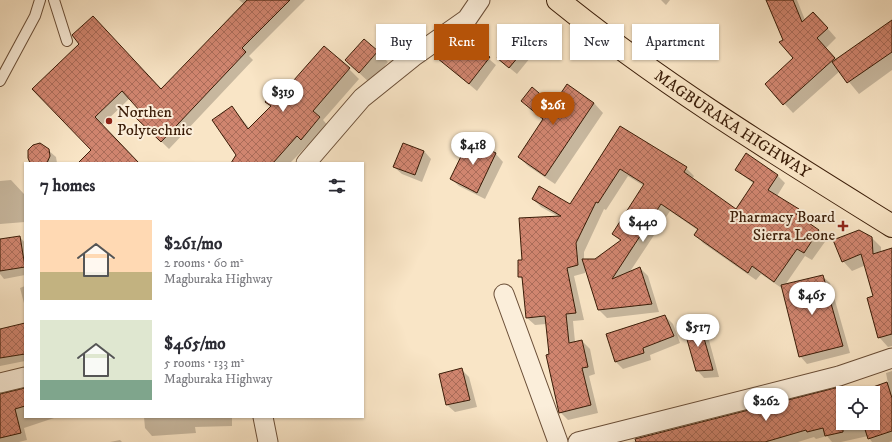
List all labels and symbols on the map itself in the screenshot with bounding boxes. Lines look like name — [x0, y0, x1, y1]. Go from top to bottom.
street label: MAGBURAKA HIGHWAY — [650, 66, 815, 183]
pin: $319 — [259, 79, 307, 113]
pin: $261 — [529, 92, 577, 126]
place label: Northen Polytechnic — [117, 102, 192, 140]
marker: Northen Polytechnic — [104, 116, 114, 126]
pin: $418 — [449, 132, 497, 166]
place label: Pharmacy Board Sierra Leone — [729, 207, 835, 245]
pin: $440 — [619, 209, 667, 243]
marker: Pharmacy Board Sierra Leone — [838, 221, 848, 231]
pin: $465 — [788, 282, 836, 316]
pin: $517 — [674, 314, 722, 348]
pin: $262 — [742, 388, 790, 422]

